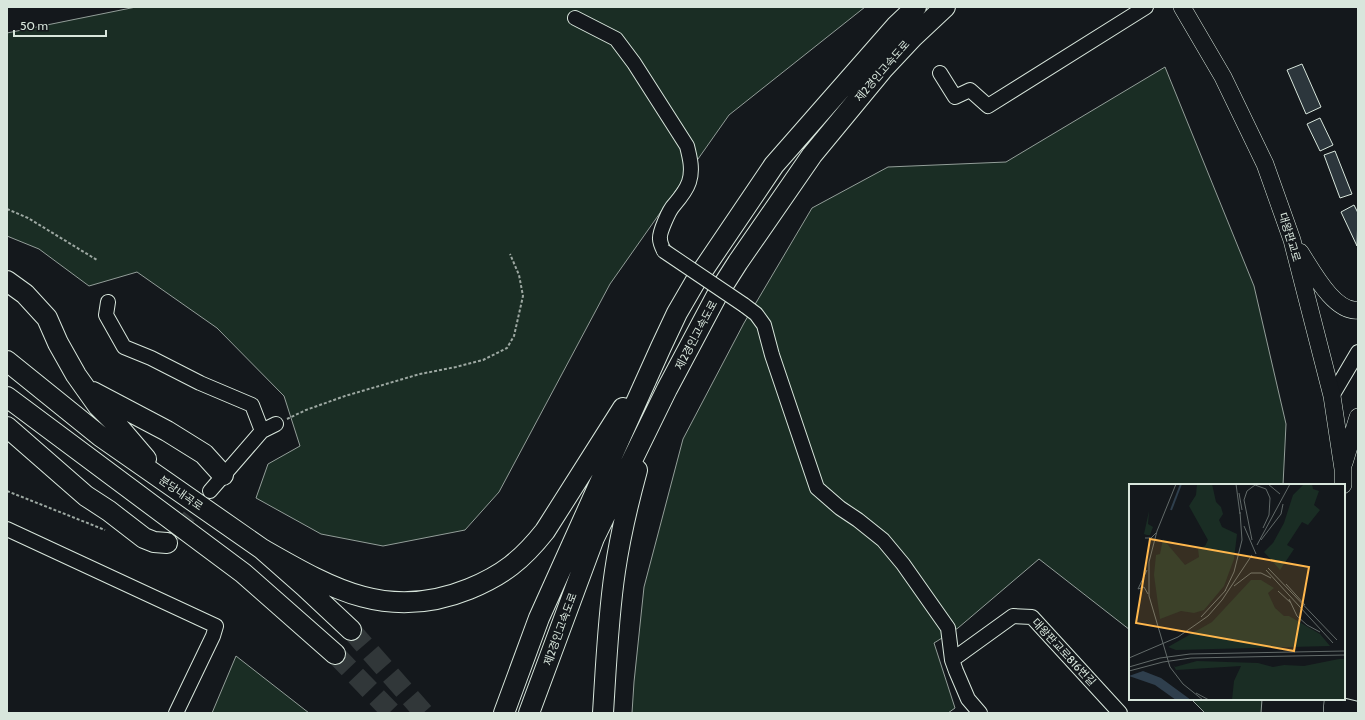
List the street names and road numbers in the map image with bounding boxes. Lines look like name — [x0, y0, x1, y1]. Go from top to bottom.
street label: 제2경인고속도로 — [852, 37, 912, 105]
street label: 대왕판교로 — [1276, 211, 1304, 263]
street label: 제2경인고속도로 — [672, 298, 720, 372]
street label: 분당내곡로 — [156, 473, 206, 513]
street label: 제2경인고속도로 — [540, 591, 580, 667]
street label: 대왕판교로816번길 — [1029, 615, 1099, 689]

